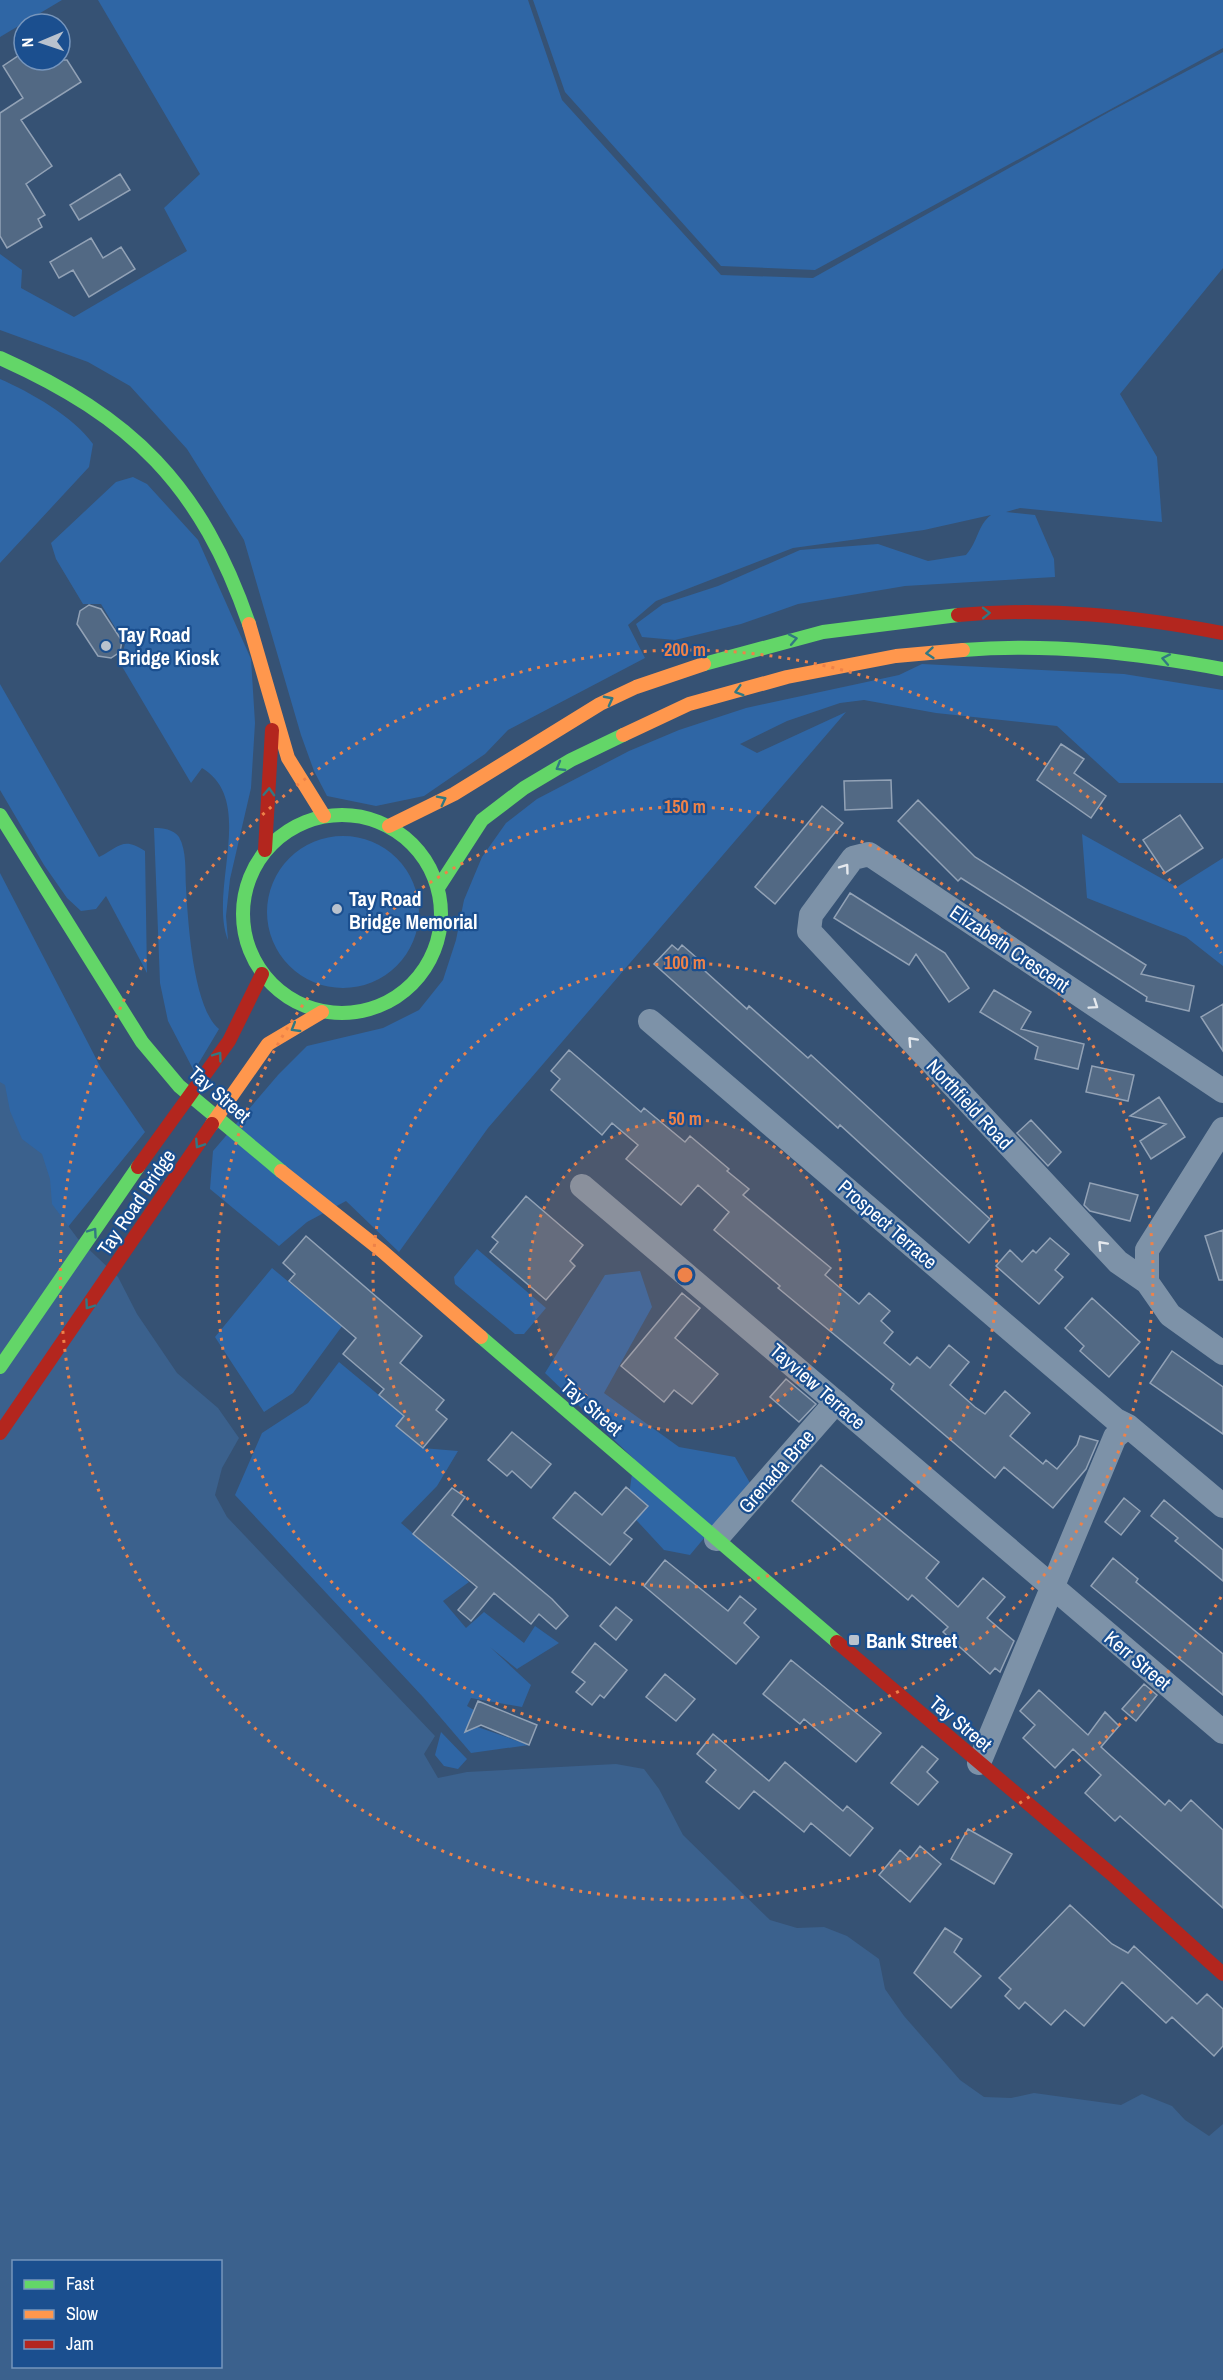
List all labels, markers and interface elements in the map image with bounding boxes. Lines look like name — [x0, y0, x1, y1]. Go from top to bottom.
north arrow — [12, 12, 72, 72]
text: N — [16, 37, 38, 48]
one-way arrow — [982, 607, 991, 619]
place label: Tay Road Bridge Kiosk — [118, 621, 220, 671]
one-way arrow — [788, 633, 798, 646]
text: 200 m — [664, 637, 706, 662]
marker: Tay Road Bridge Kiosk — [99, 639, 113, 653]
one-way arrow — [925, 646, 934, 659]
one-way arrow — [1161, 653, 1171, 666]
one-way arrow — [734, 683, 744, 696]
one-way arrow — [603, 696, 613, 707]
one-way arrow — [556, 760, 566, 771]
one-way arrow — [262, 787, 275, 796]
text: 150 m — [664, 794, 706, 819]
one-way arrow — [435, 796, 446, 807]
one-way arrow — [838, 863, 849, 874]
place label: Tay Road Bridge Memorial — [349, 885, 478, 935]
street label: Elizabeth Crescent — [945, 898, 1075, 998]
marker: Tay Road Bridge Memorial — [330, 902, 344, 916]
text: 100 m — [664, 950, 706, 975]
one-way arrow — [1087, 998, 1098, 1009]
one-way arrow — [291, 1021, 301, 1033]
one-way arrow — [908, 1038, 919, 1048]
one-way arrow — [210, 1051, 221, 1062]
street label: Northfield Road — [921, 1053, 1019, 1155]
street label: Tay Street — [183, 1059, 257, 1129]
text: 50 m — [668, 1106, 702, 1131]
one-way arrow — [195, 1137, 206, 1148]
street label: Tay Road Bridge — [91, 1144, 181, 1260]
street label: Prospect Terrace — [832, 1173, 944, 1275]
one-way arrow — [86, 1228, 97, 1239]
one-way arrow — [1098, 1242, 1109, 1252]
centre of rings — [675, 1265, 695, 1285]
one-way arrow — [85, 1298, 96, 1309]
street label: Tayview Terrace — [764, 1337, 872, 1435]
street label: Tay Street — [555, 1372, 629, 1442]
street label: Grenada Brae — [732, 1423, 820, 1519]
street label: Kerr Street — [1099, 1624, 1177, 1696]
place label: Bank Street — [866, 1627, 958, 1654]
marker: Bank Street — [847, 1633, 861, 1647]
street label: Tay Street — [924, 1689, 998, 1757]
legend — [12, 2260, 222, 2368]
text: Fast — [66, 2271, 94, 2296]
text: Slow — [66, 2301, 98, 2326]
text: Jam — [66, 2331, 94, 2356]

